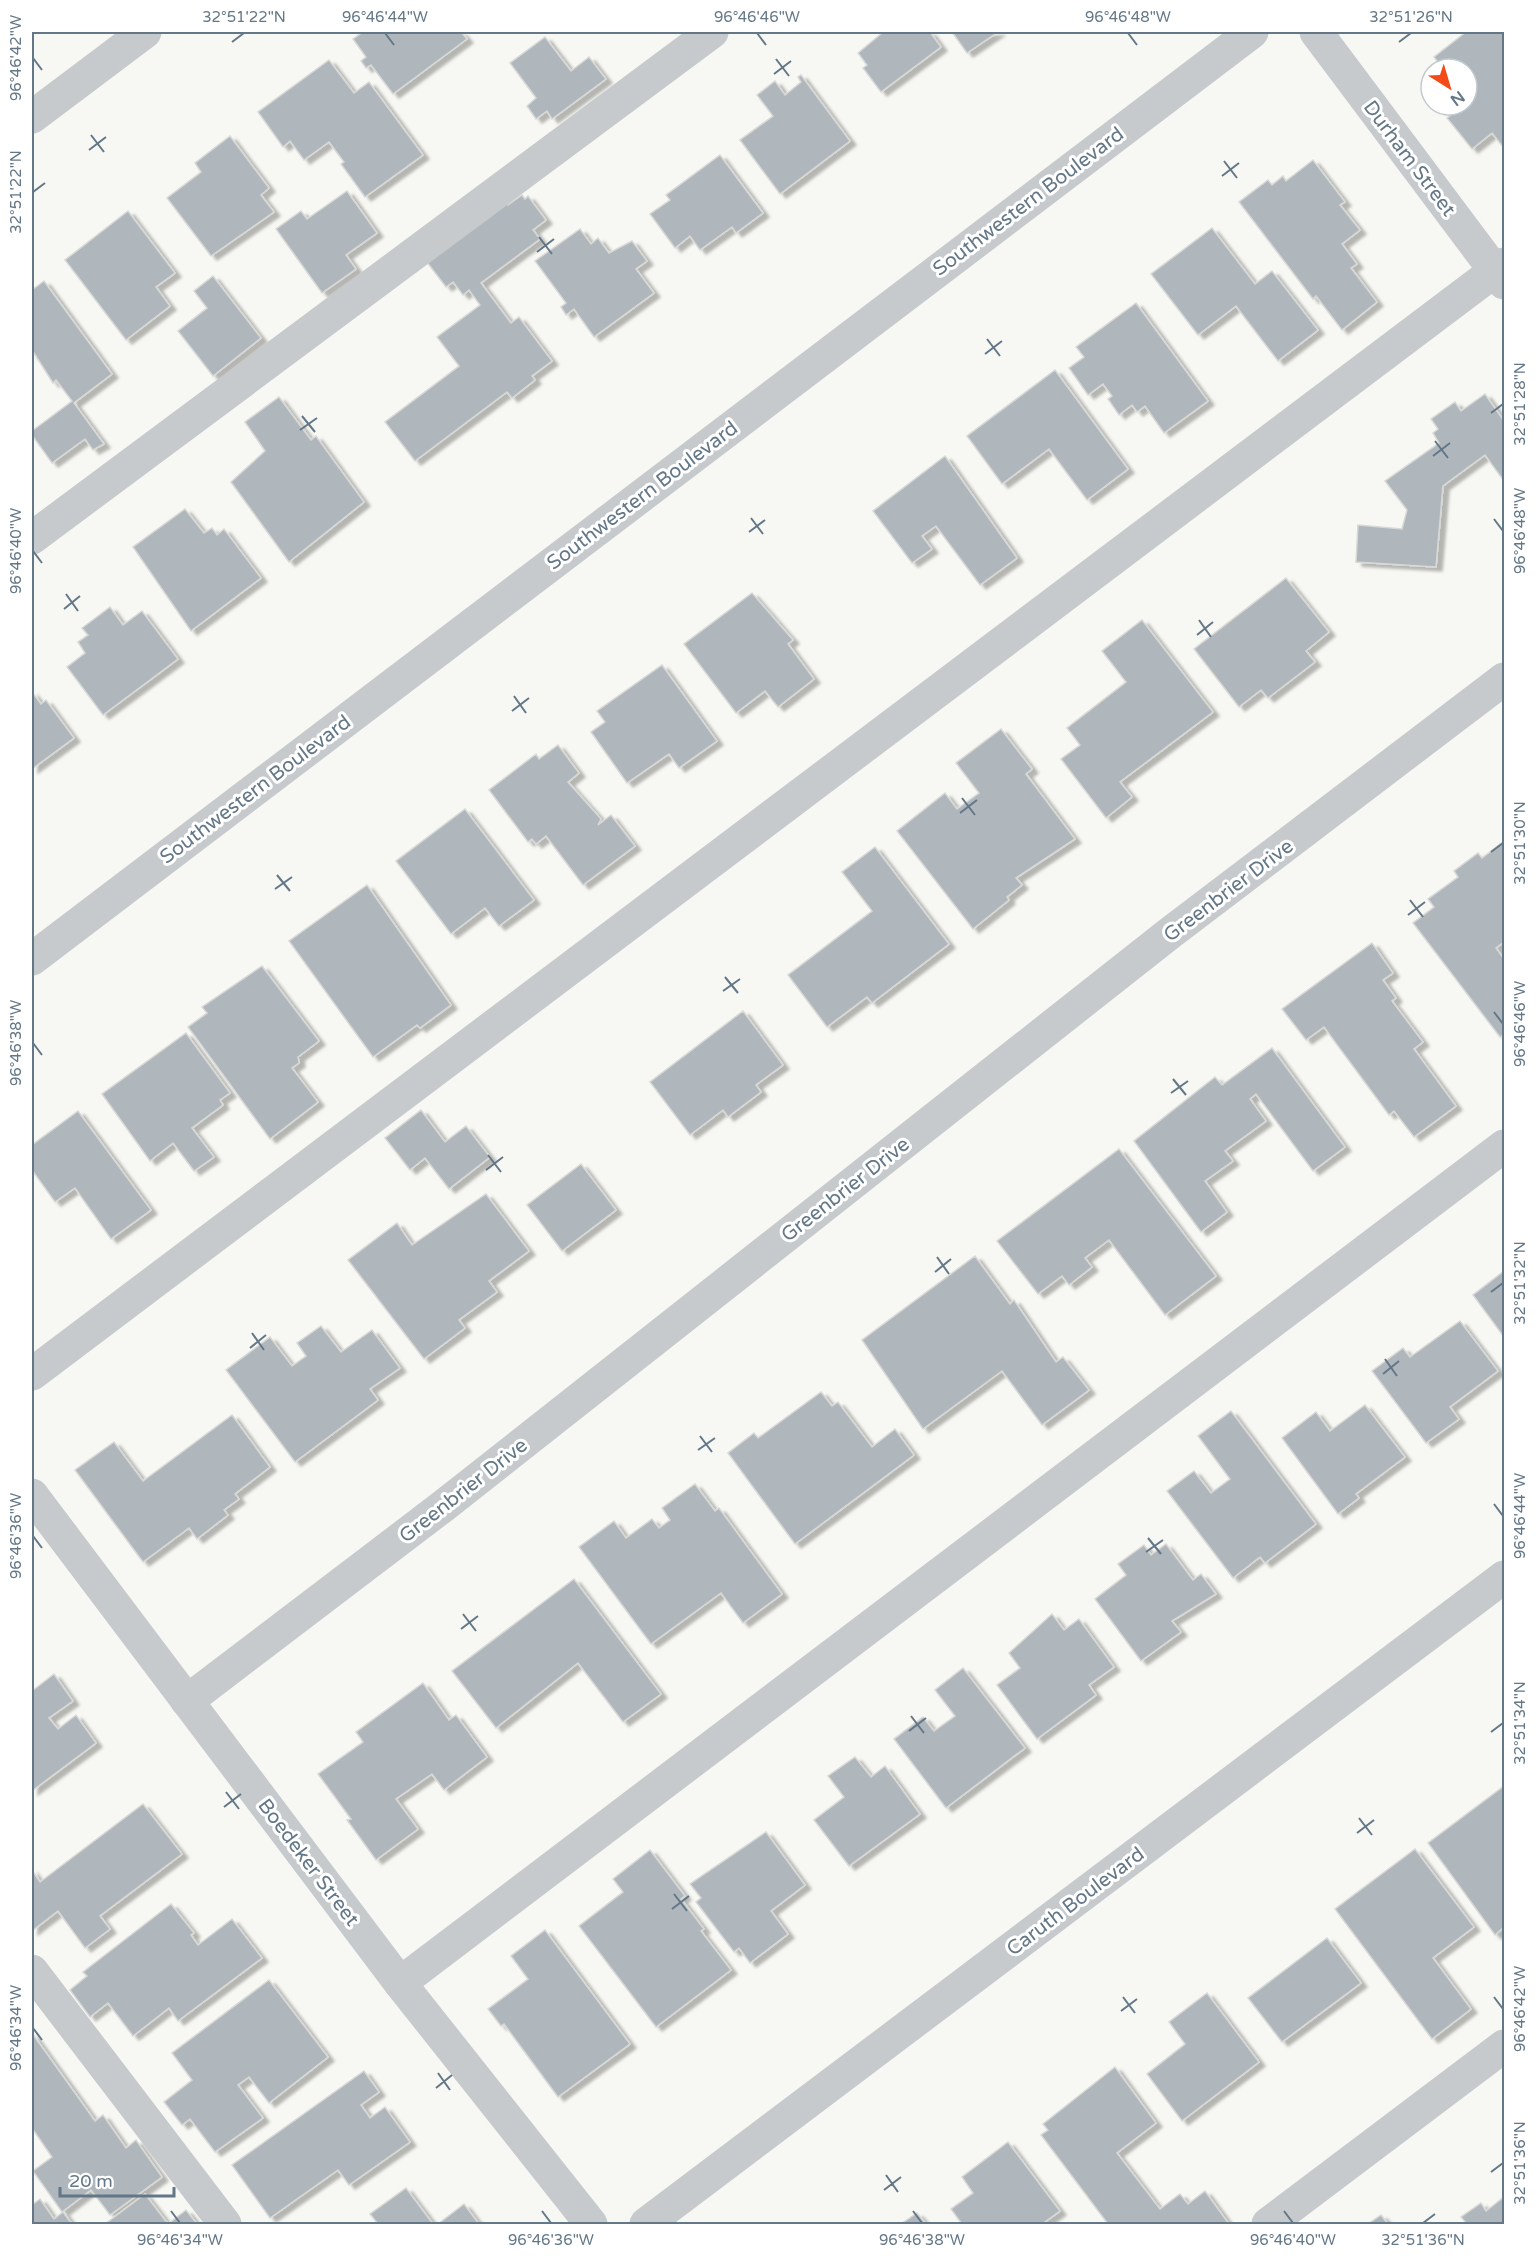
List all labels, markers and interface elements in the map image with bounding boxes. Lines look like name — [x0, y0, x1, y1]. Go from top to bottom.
text: 32°51'22"N — [202, 8, 286, 26]
text: 96°46'44"W — [342, 8, 428, 26]
text: 96°46'46"W — [714, 8, 800, 26]
text: 96°46'48"W — [1085, 8, 1171, 26]
text: 32°51'26"N — [1369, 8, 1453, 26]
text: 96°46'42"W — [7, 15, 25, 101]
north arrow — [1419, 57, 1479, 117]
text: N — [1446, 86, 1469, 110]
street label: Durham Street — [1358, 96, 1461, 222]
street label: Southwestern Boulevard — [928, 122, 1129, 281]
text: 32°51'22"N — [7, 150, 25, 234]
text: 32°51'28"N — [1511, 362, 1529, 446]
street label: Southwestern Boulevard — [542, 416, 743, 575]
text: 96°46'48"W — [1511, 488, 1529, 574]
text: 96°46'40"W — [7, 508, 25, 594]
street label: Southwestern Boulevard — [155, 710, 356, 869]
text: 32°51'30"N — [1511, 801, 1529, 885]
street label: Greenbrier Drive — [1159, 834, 1298, 947]
text: 96°46'46"W — [1511, 981, 1529, 1067]
text: 96°46'38"W — [7, 1000, 25, 1086]
street label: Greenbrier Drive — [777, 1132, 914, 1247]
text: 32°51'32"N — [1511, 1241, 1529, 1325]
street label: Greenbrier Drive — [395, 1433, 532, 1548]
text: 96°46'44"W — [1511, 1473, 1529, 1559]
text: 96°46'36"W — [7, 1493, 25, 1579]
text: 32°51'34"N — [1511, 1681, 1529, 1765]
street label: Boedeker Street — [253, 1794, 364, 1931]
street label: Caruth Boulevard — [1002, 1842, 1149, 1961]
text: 96°46'42"W — [1511, 1966, 1529, 2052]
text: 96°46'34"W — [7, 1985, 25, 2071]
text: 32°51'36"N — [1511, 2121, 1529, 2205]
scale bar — [60, 2160, 174, 2198]
text: 20 m — [69, 2170, 113, 2192]
text: 96°46'34"W — [137, 2231, 223, 2249]
text: 96°46'36"W — [508, 2231, 594, 2249]
text: 96°46'38"W — [879, 2231, 965, 2249]
text: 96°46'40"W — [1250, 2231, 1336, 2249]
text: 32°51'36"N — [1381, 2231, 1465, 2249]

